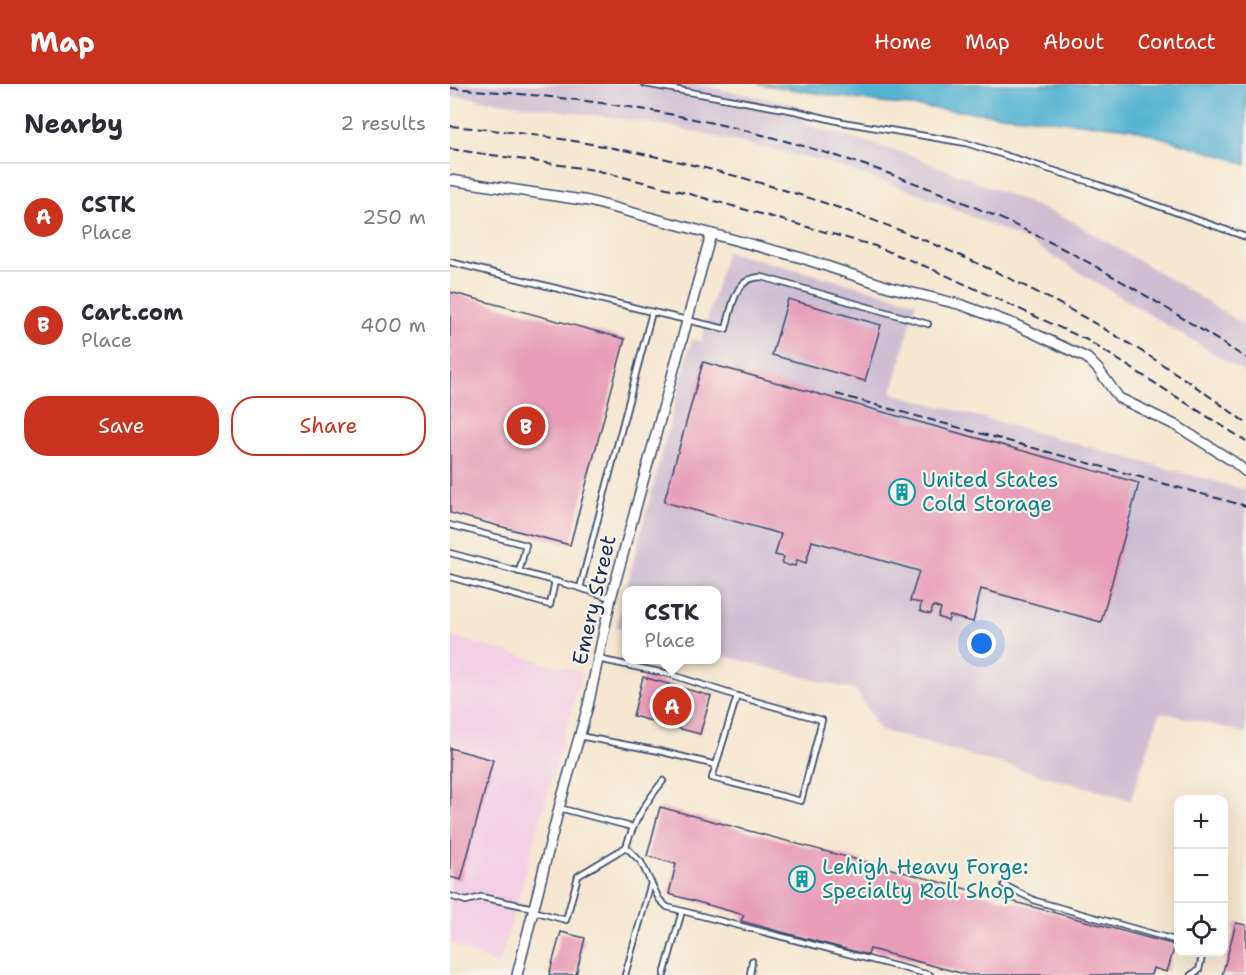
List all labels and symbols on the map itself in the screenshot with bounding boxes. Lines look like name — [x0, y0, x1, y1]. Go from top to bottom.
pin: B — [506, 404, 546, 448]
place label: United States Cold Storage — [922, 466, 1059, 518]
building icon: United States Cold Storage — [887, 477, 917, 507]
street label: Emery Street — [565, 532, 623, 668]
your location — [967, 629, 996, 658]
pin: A — [652, 684, 692, 728]
place label: Lehigh Heavy Forge: Specialty Roll Shop — [822, 853, 1029, 905]
building icon: Lehigh Heavy Forge: Specialty Roll Shop — [787, 864, 817, 894]

